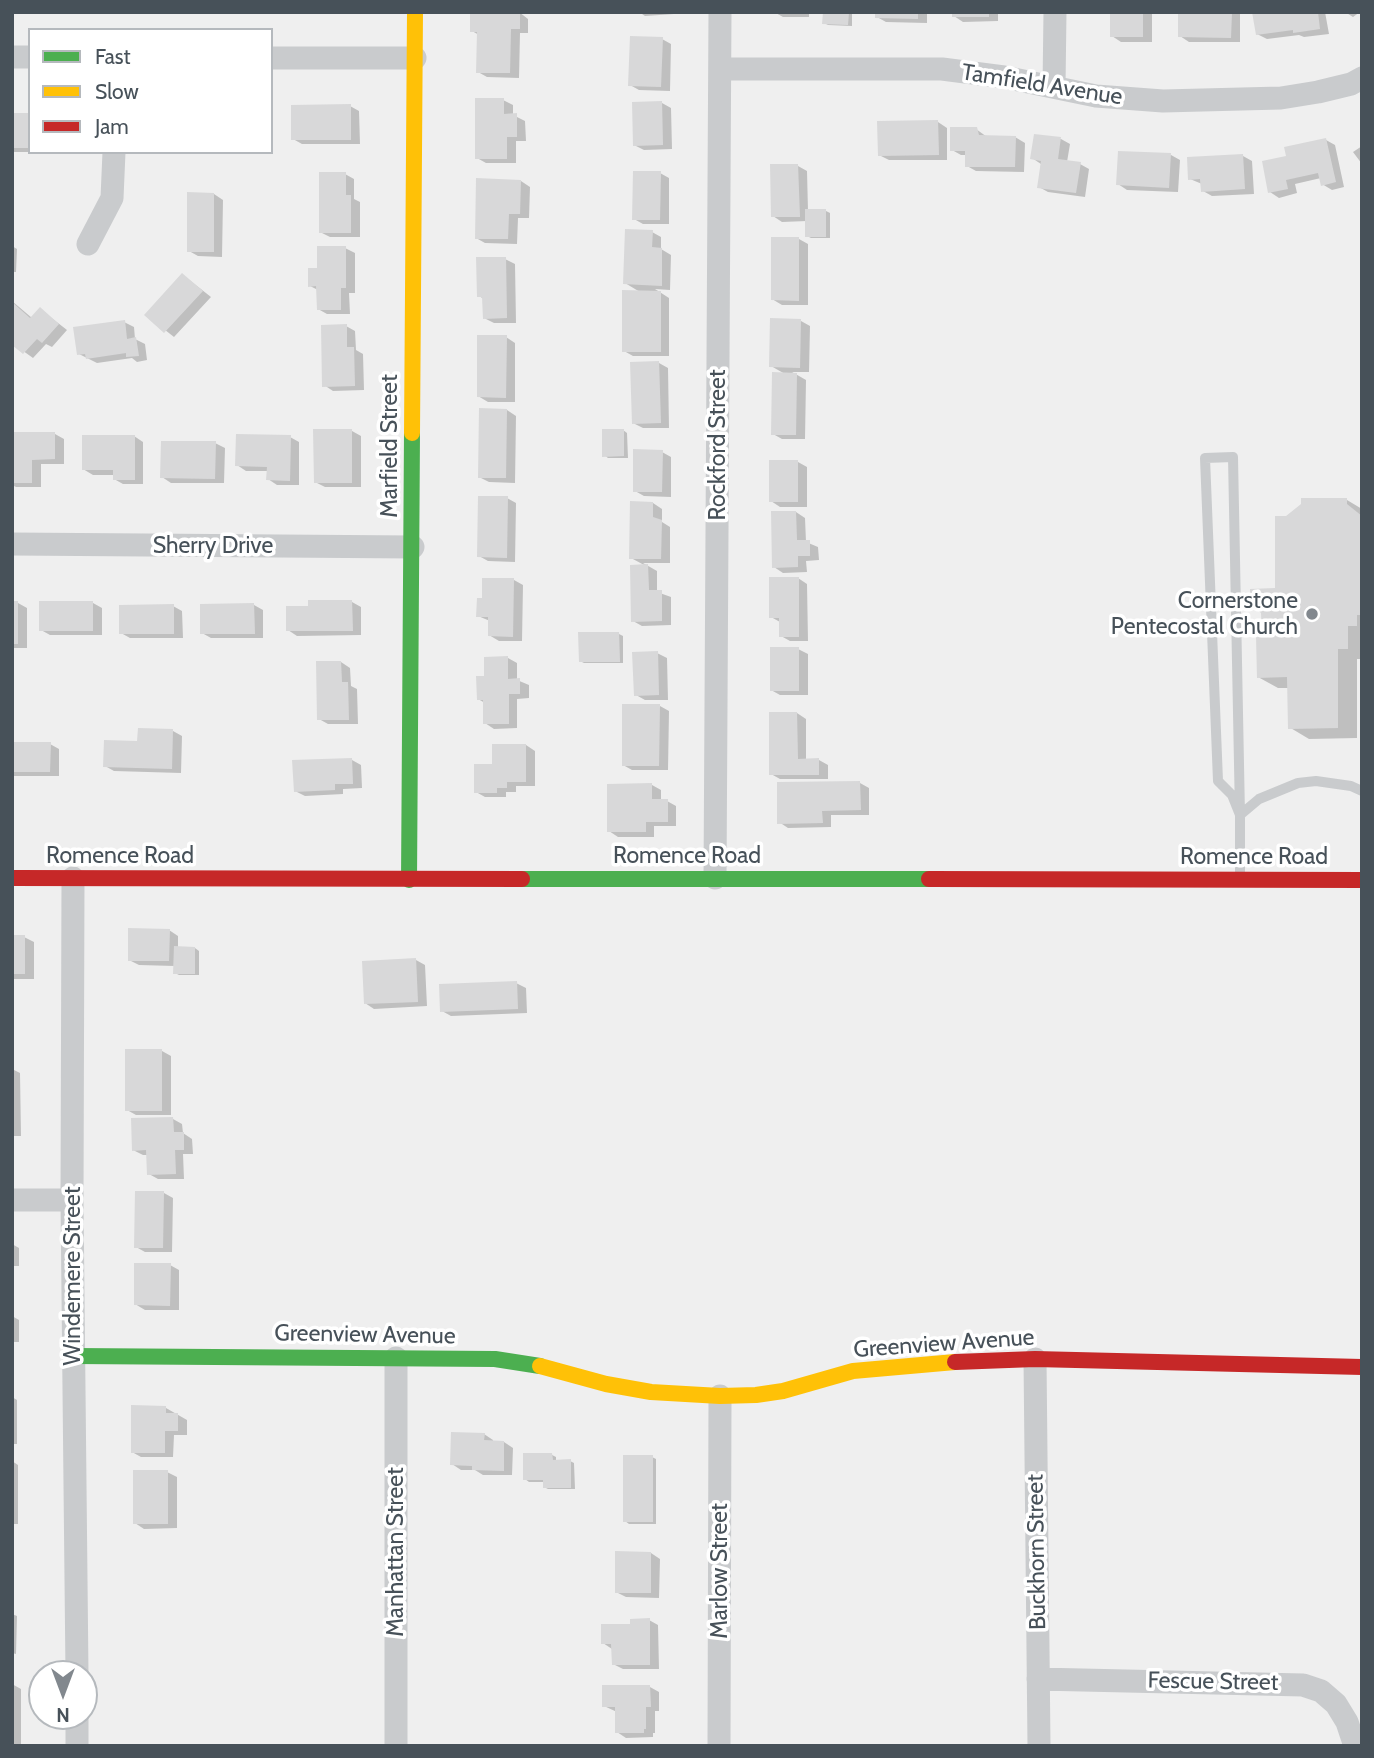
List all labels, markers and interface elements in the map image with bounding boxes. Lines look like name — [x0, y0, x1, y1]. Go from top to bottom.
legend — [28, 28, 273, 154]
text: Fast — [95, 44, 131, 69]
street label: Tamfield Avenue — [960, 59, 1124, 111]
text: Slow — [95, 79, 139, 104]
text: Jam — [95, 114, 129, 139]
street label: Rockford Street — [704, 370, 732, 520]
street label: Marfield Street — [376, 374, 404, 518]
street label: Sherry Drive — [153, 532, 273, 560]
place label: Cornerstone Pentecostal Church — [1111, 587, 1298, 641]
marker: Cornerstone Pentecostal Church — [1304, 606, 1320, 622]
street label: Romence Road — [46, 842, 194, 870]
street label: Romence Road — [613, 842, 761, 870]
street label: Romence Road — [1180, 843, 1328, 871]
street label: Windemere Street — [59, 1187, 87, 1365]
street label: Greenview Avenue — [274, 1320, 456, 1350]
street label: Greenview Avenue — [853, 1324, 1035, 1364]
street label: Manhattan Street — [382, 1467, 410, 1637]
street label: Buckhorn Street — [1022, 1474, 1052, 1630]
street label: Marlow Street — [706, 1503, 734, 1639]
north arrow — [28, 1660, 98, 1730]
street label: Fescue Street — [1147, 1667, 1279, 1697]
text: N — [56, 1703, 70, 1726]

